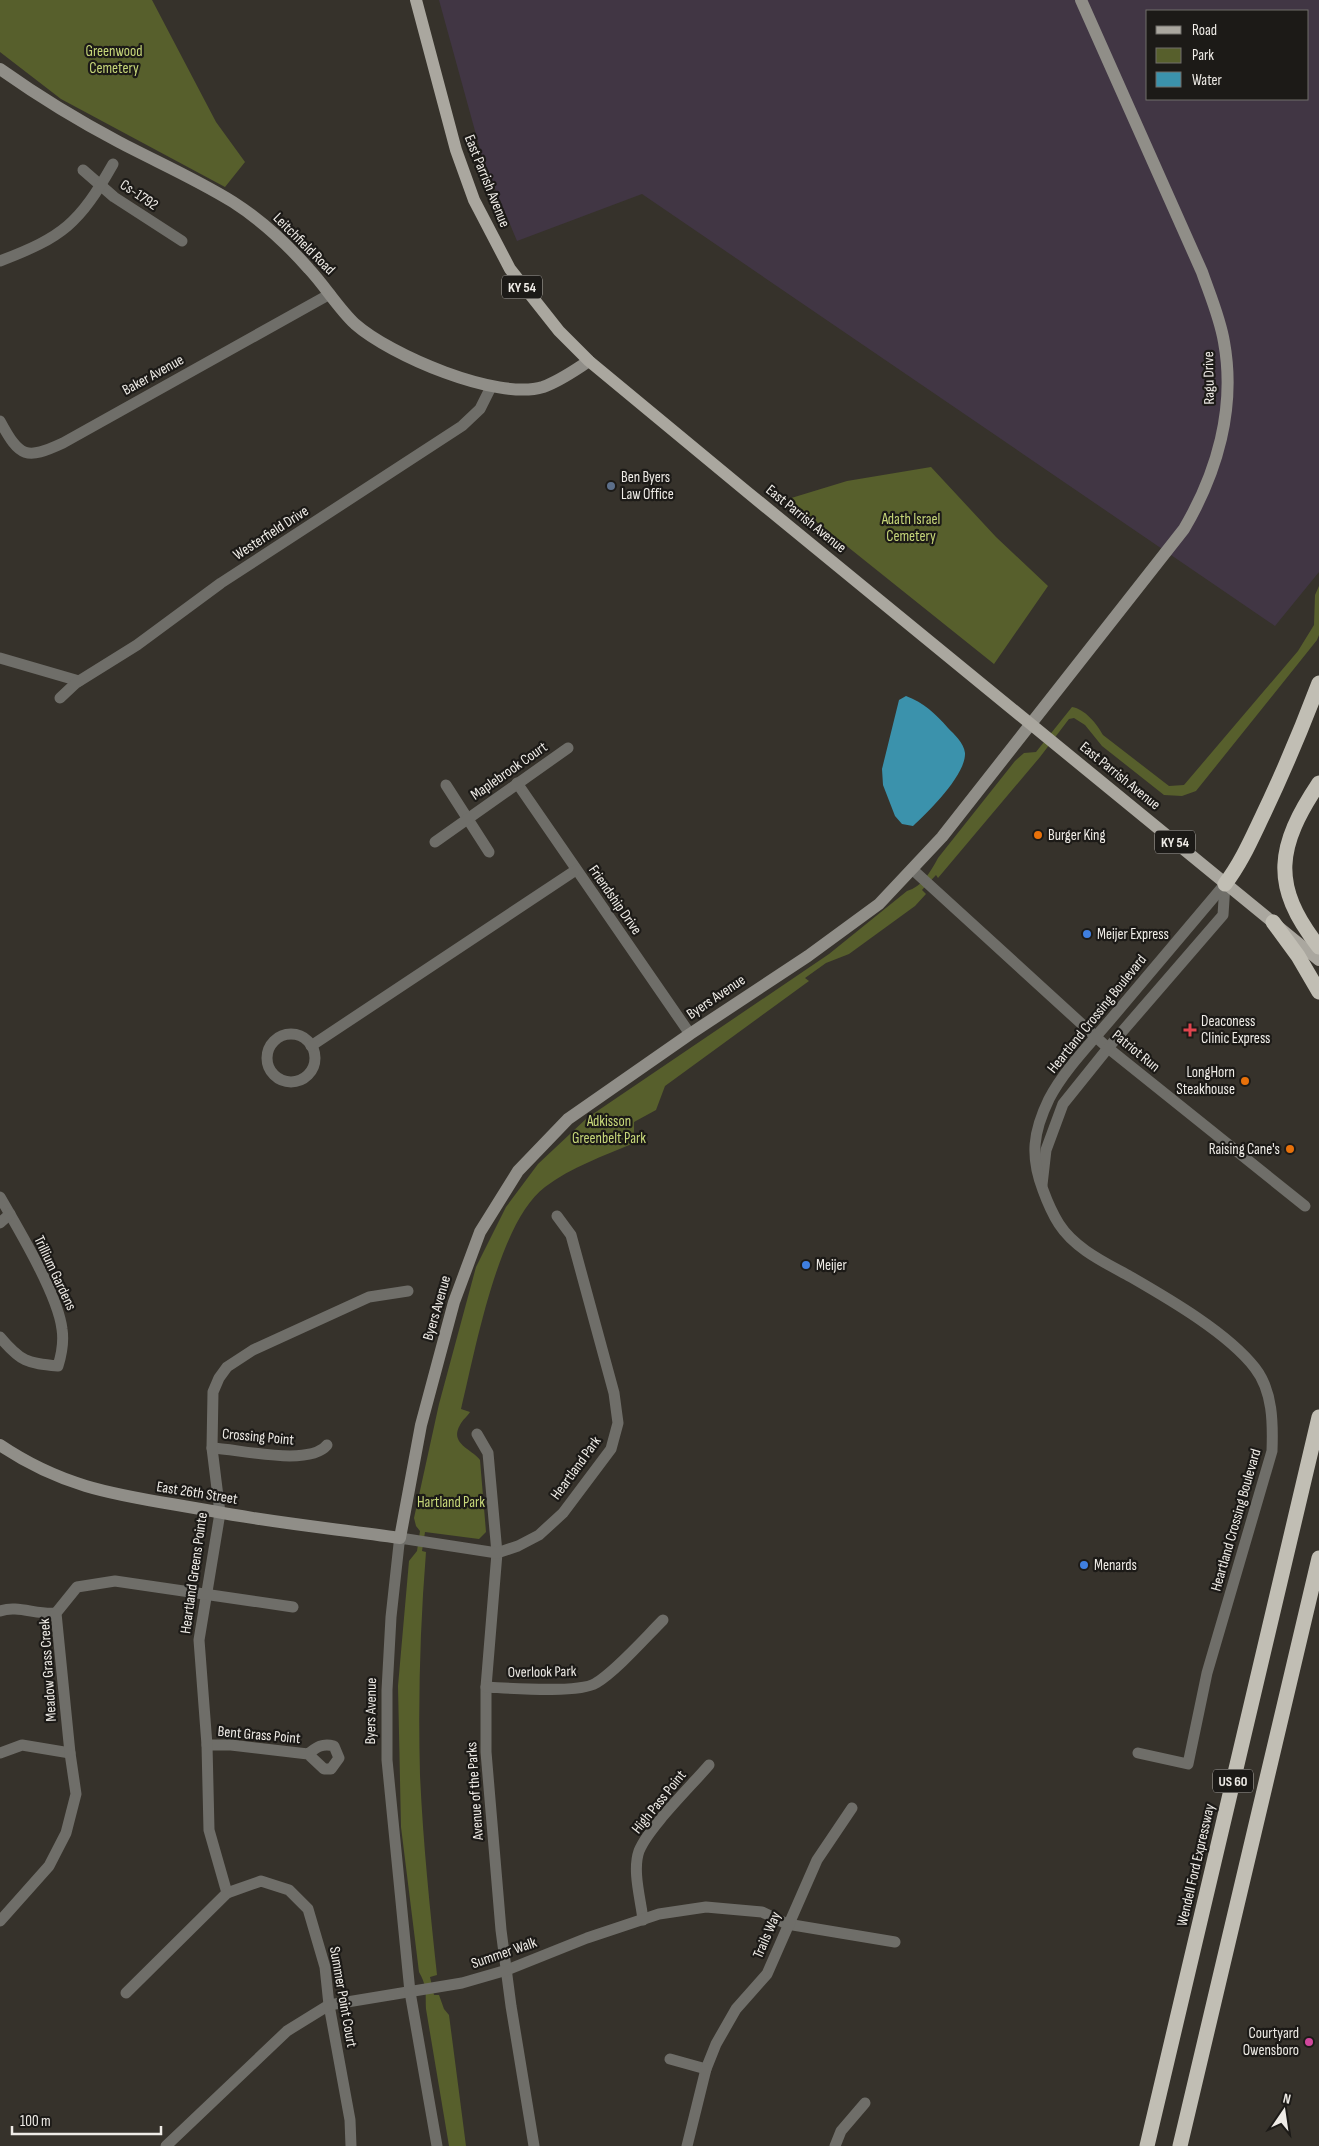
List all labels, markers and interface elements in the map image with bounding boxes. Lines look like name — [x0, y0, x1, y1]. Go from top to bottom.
legend — [1146, 10, 1309, 100]
text: Road — [1192, 21, 1217, 40]
park label: Greenwood Cemetery — [85, 42, 143, 78]
text: Park — [1192, 46, 1214, 65]
text: Water — [1192, 71, 1223, 90]
street label: East Parrish Avenue — [460, 132, 514, 230]
street label: Cs-1792 — [116, 175, 162, 215]
street label: Leitchfield Road — [269, 209, 339, 279]
road number: KY 54 — [502, 276, 542, 298]
street label: Baker Avenue — [119, 350, 187, 400]
street label: Ragu Drive — [1199, 351, 1219, 405]
place label: Ben Byers Law Office — [621, 468, 674, 504]
marker: Ben Byers Law Office — [605, 480, 617, 492]
street label: East Parrish Avenue — [762, 481, 850, 557]
street label: Westerfield Drive — [230, 502, 312, 564]
park label: Adath Israel Cemetery — [881, 510, 940, 546]
street label: Maplebrook Court — [467, 737, 551, 804]
street label: East Parrish Avenue — [1076, 738, 1164, 814]
place label: Burger King — [1048, 826, 1106, 845]
marker: Burger King — [1032, 829, 1044, 841]
road number: KY 54 — [1155, 830, 1195, 854]
street label: Friendship Drive — [584, 861, 646, 939]
place label: Meijer Express — [1097, 925, 1169, 944]
marker: Meijer Express — [1081, 928, 1093, 940]
street label: Heartland Crossing Boulevard — [1043, 951, 1151, 1077]
street label: Byers Avenue — [683, 970, 749, 1024]
place label: Deaconess Clinic Express — [1201, 1012, 1270, 1048]
marker: Deaconess Clinic Express — [1183, 1023, 1197, 1037]
street label: Patriot Run — [1108, 1026, 1164, 1076]
place label: LongHorn Steakhouse — [1176, 1063, 1235, 1099]
marker: LongHorn Steakhouse — [1239, 1075, 1251, 1087]
park label: Adkisson Greenbelt Park — [572, 1112, 646, 1148]
place label: Raising Cane's — [1209, 1140, 1280, 1159]
marker: Raising Cane's — [1284, 1143, 1296, 1155]
street label: Trillium Gardens — [29, 1233, 81, 1313]
place label: Meijer — [816, 1256, 847, 1275]
marker: Meijer — [800, 1259, 812, 1271]
street label: Byers Avenue — [419, 1273, 455, 1343]
street label: Crossing Point — [221, 1424, 295, 1450]
street label: Heartland Park — [547, 1432, 606, 1504]
street label: Heartland Crossing Boulevard — [1207, 1447, 1265, 1593]
street label: East 26th Street — [155, 1477, 239, 1509]
park label: Hartland Park — [417, 1493, 485, 1512]
street label: Heartland Greens Pointe — [176, 1511, 212, 1635]
place label: Menards — [1094, 1556, 1137, 1575]
marker: Menards — [1078, 1559, 1090, 1571]
street label: Meadow Grass Creek — [35, 1618, 61, 1722]
street label: Overlook Park — [507, 1662, 577, 1682]
street label: Byers Avenue — [361, 1677, 381, 1745]
street label: Bent Grass Point — [217, 1722, 302, 1748]
street label: Avenue of the Parks — [462, 1741, 488, 1842]
street label: High Pass Point — [628, 1766, 691, 1838]
road number: US 60 — [1213, 1770, 1253, 1792]
street label: Wendell Ford Expressway — [1173, 1802, 1219, 1928]
street label: Trails Way — [749, 1909, 785, 1961]
street label: Summer Walk — [469, 1933, 540, 1973]
street label: Summer Point Court — [325, 1945, 361, 2049]
place label: Courtyard Owensboro — [1243, 2024, 1299, 2060]
marker: Courtyard Owensboro — [1303, 2036, 1315, 2048]
north arrow — [1259, 2086, 1309, 2136]
text: N — [1281, 2090, 1292, 2108]
scale bar — [12, 2104, 161, 2136]
text: 100 m — [20, 2112, 51, 2131]

